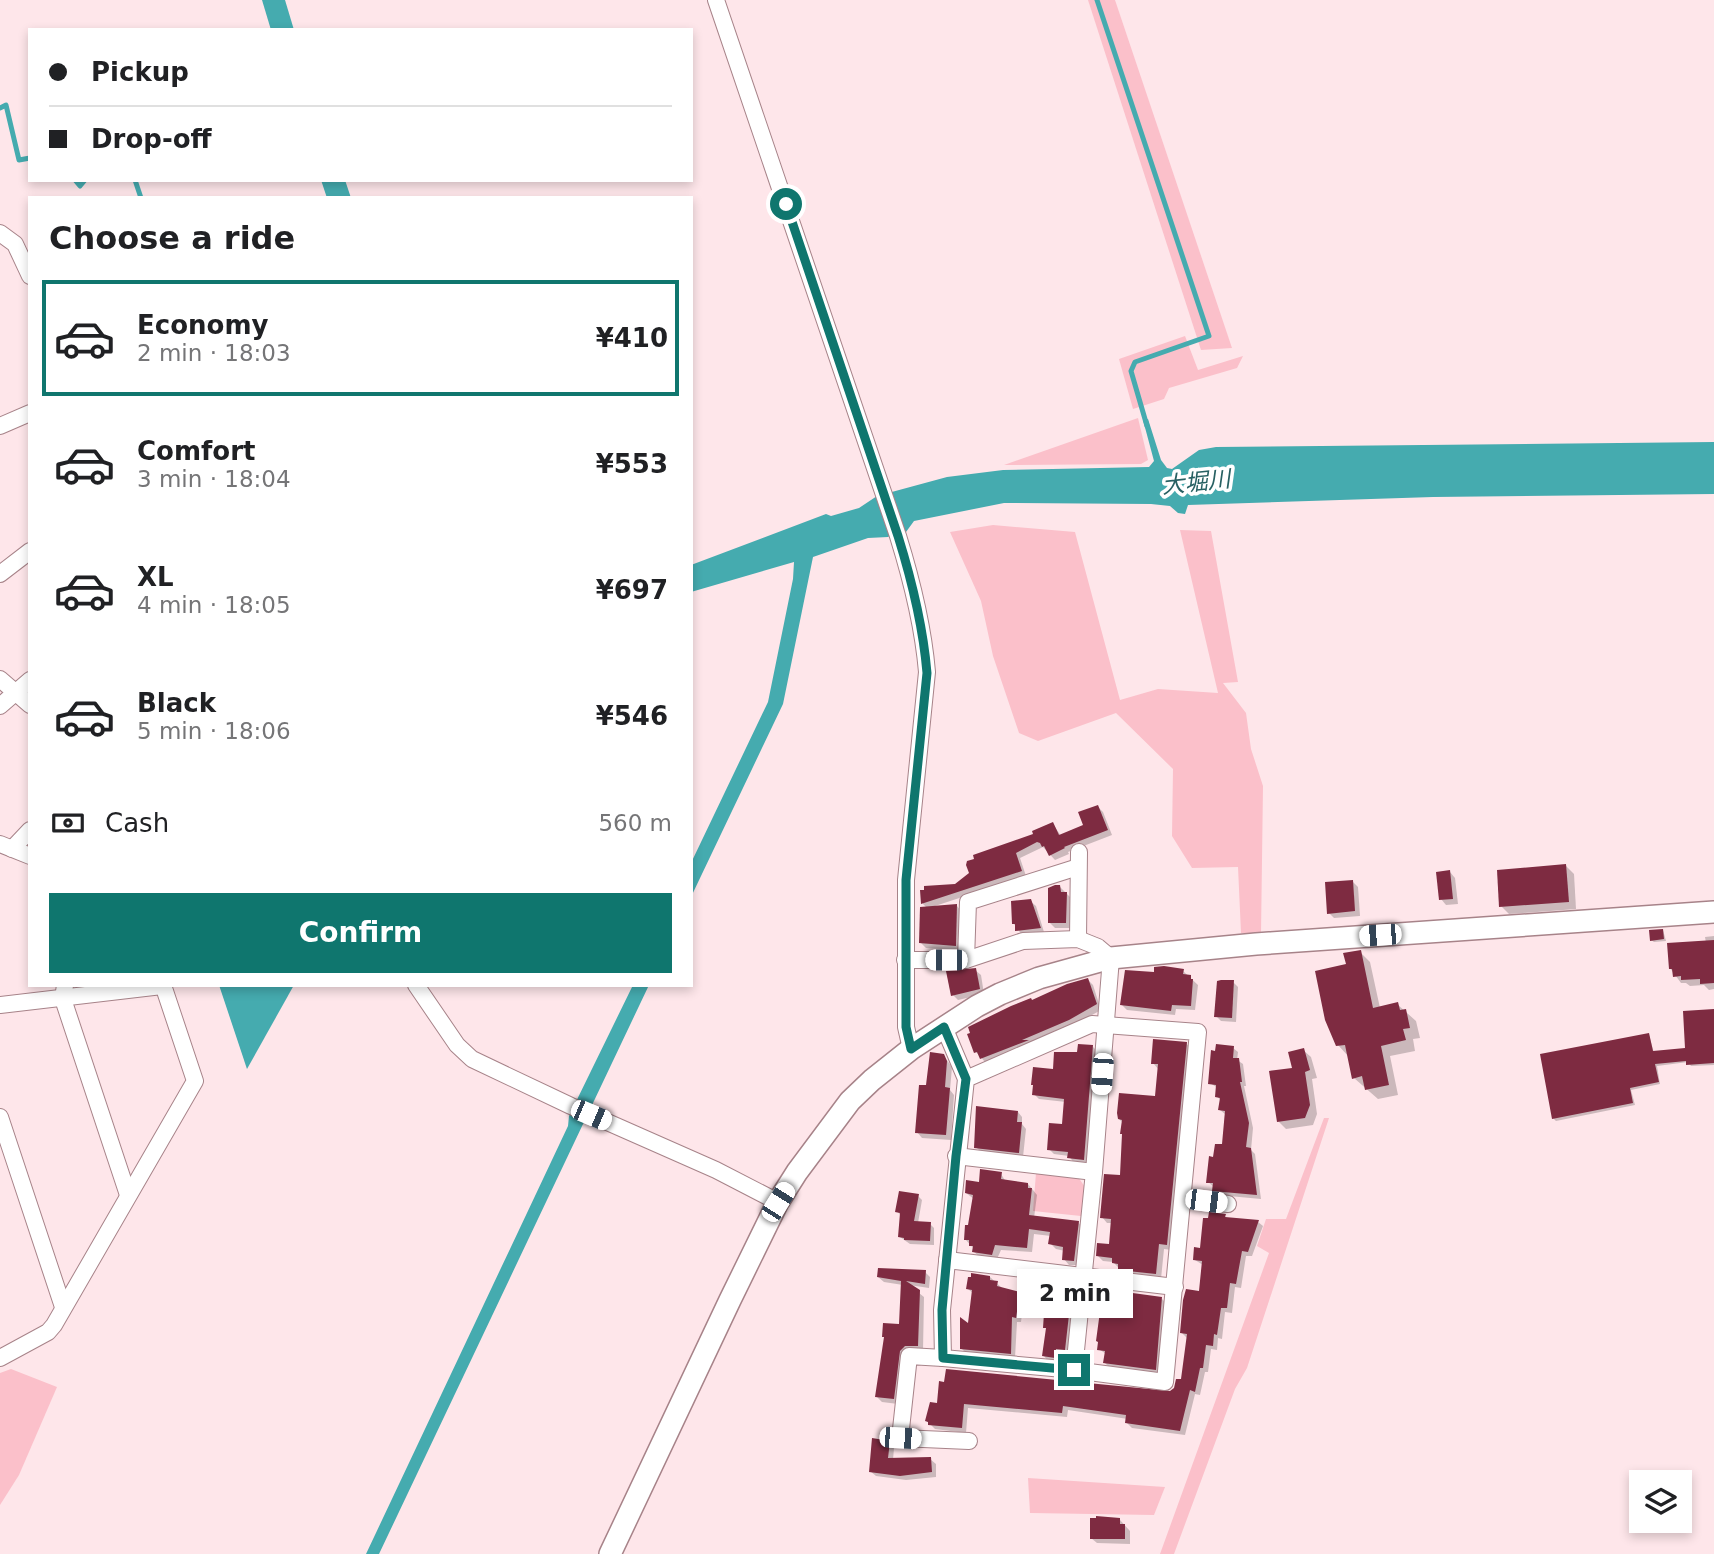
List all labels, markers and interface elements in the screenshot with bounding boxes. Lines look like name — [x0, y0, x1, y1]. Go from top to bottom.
text: Pickup — [91, 57, 189, 87]
text: Drop-off — [91, 124, 212, 154]
route start — [770, 188, 802, 220]
text: Choose a ride — [49, 219, 295, 257]
icon: car — [53, 307, 116, 370]
text: Economy — [137, 310, 268, 340]
text: ¥410 — [596, 323, 668, 353]
text: 2 min · 18:03 — [137, 340, 291, 366]
icon: car — [53, 433, 116, 496]
text: Comfort — [137, 436, 255, 466]
text: ¥553 — [596, 449, 668, 479]
water label: 大堀川 — [1160, 465, 1235, 499]
text: 3 min · 18:04 — [137, 466, 291, 492]
icon: car — [53, 559, 116, 622]
text: XL — [137, 562, 174, 592]
text: ¥697 — [596, 575, 668, 605]
text: 4 min · 18:05 — [137, 592, 291, 618]
icon: car — [53, 685, 116, 748]
text: Black — [137, 688, 216, 718]
text: ¥546 — [596, 701, 668, 731]
text: 5 min · 18:06 — [137, 718, 291, 744]
icon: cash — [49, 804, 87, 842]
text: Cash — [105, 808, 169, 838]
text: 560 m — [598, 810, 672, 836]
button: Confirm — [49, 893, 672, 973]
car — [1359, 923, 1402, 947]
car — [926, 950, 968, 971]
car — [1091, 1052, 1114, 1096]
car — [568, 1097, 615, 1133]
car — [758, 1179, 799, 1225]
car — [1184, 1188, 1229, 1214]
callout: 2 min — [1016, 1268, 1132, 1318]
text: 2 min — [1039, 1280, 1111, 1306]
route end — [1058, 1354, 1090, 1386]
car — [879, 1426, 922, 1450]
map controls — [1629, 1470, 1692, 1533]
button: layers — [1629, 1470, 1692, 1533]

